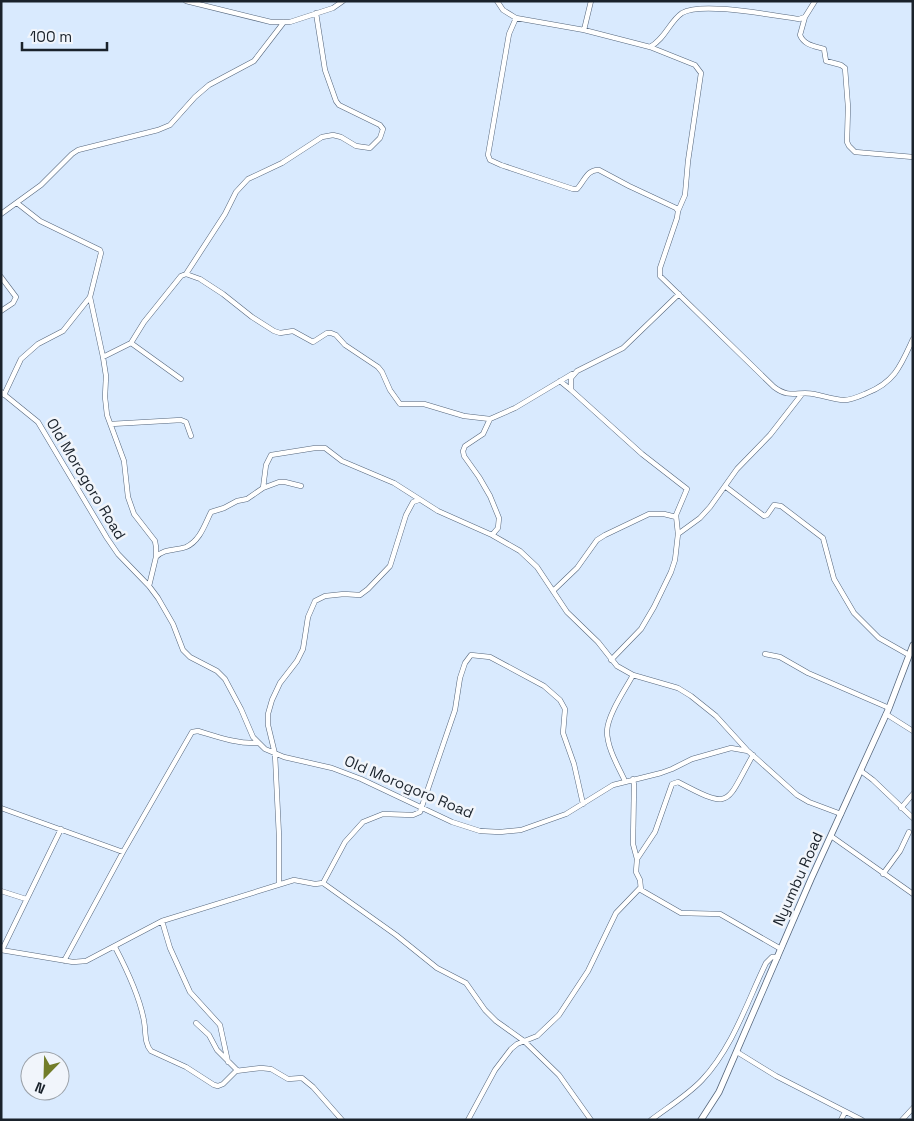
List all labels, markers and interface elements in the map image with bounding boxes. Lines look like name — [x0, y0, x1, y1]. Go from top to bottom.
scale bar — [22, 20, 108, 52]
text: 100 m — [30, 27, 72, 46]
street label: Old Morogoro Road — [43, 415, 130, 543]
street label: Old Morogoro Road — [342, 751, 477, 822]
street label: Nyumbu Road — [768, 829, 827, 929]
north arrow — [20, 1051, 70, 1101]
text: N — [32, 1078, 48, 1098]

